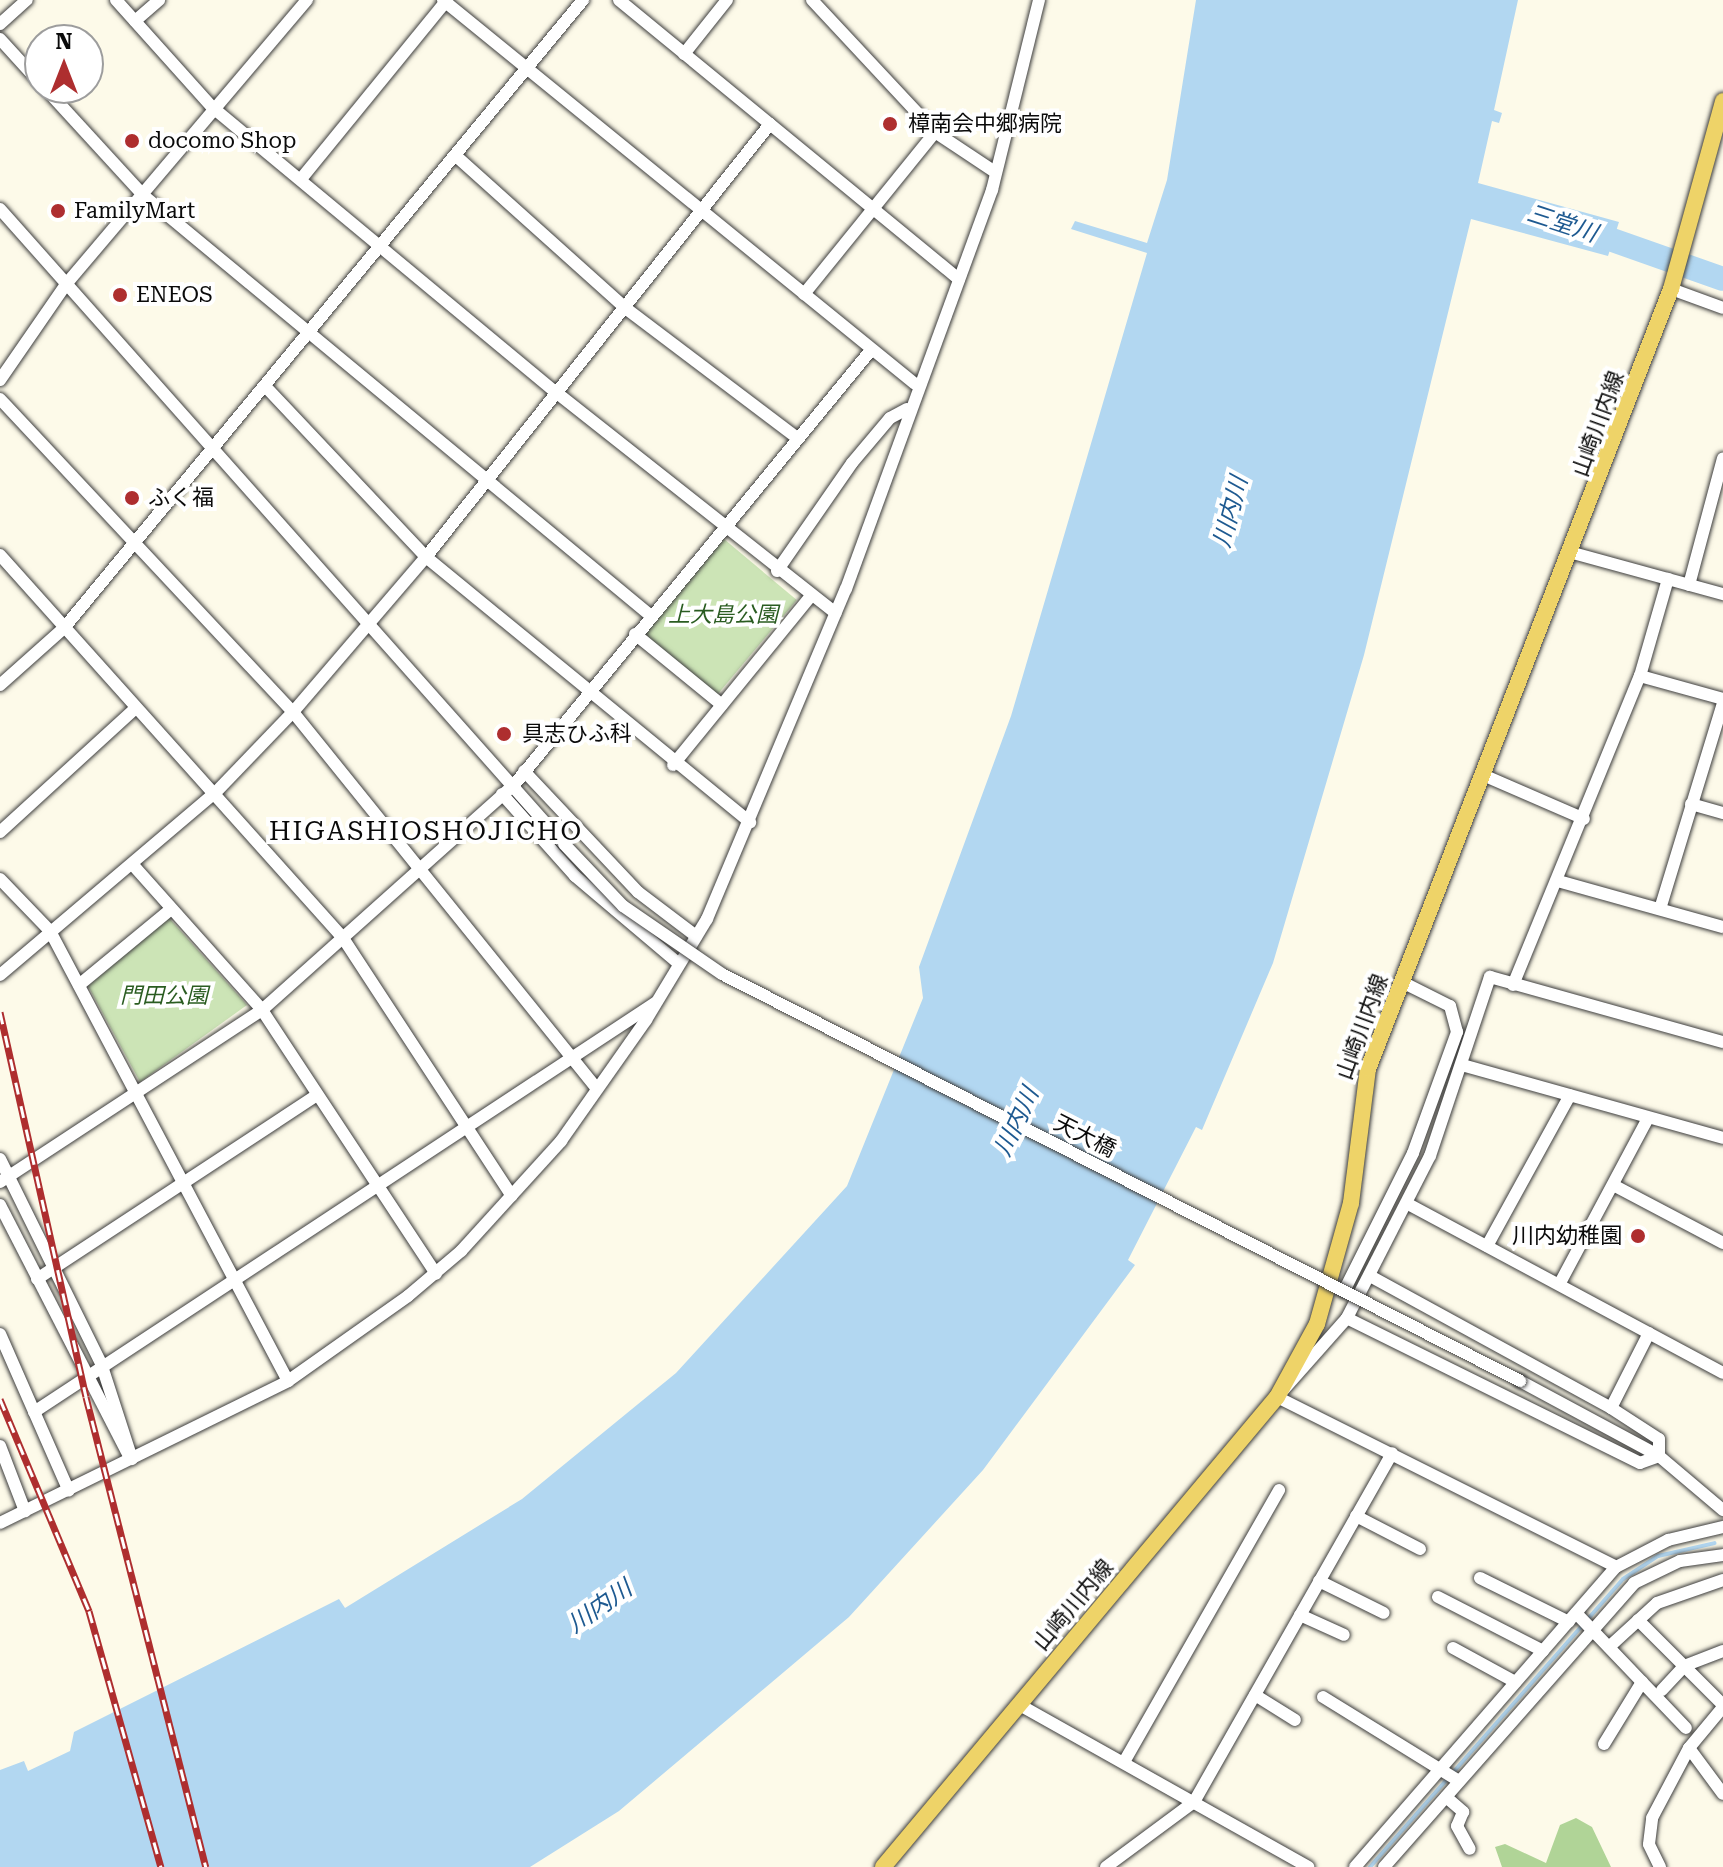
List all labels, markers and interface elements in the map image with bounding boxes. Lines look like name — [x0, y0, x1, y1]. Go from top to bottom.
north arrow — [24, 24, 104, 104]
text: N — [56, 29, 72, 54]
place label: 樟南会中郷病院 — [908, 111, 1062, 137]
marker: 樟南会中郷病院 — [879, 113, 901, 135]
place label: docomo Shop — [148, 128, 296, 154]
marker: docomo Shop — [123, 132, 141, 150]
place label: FamilyMart — [74, 198, 195, 224]
water label: 三堂川 — [1523, 199, 1601, 249]
marker: FamilyMart — [49, 202, 67, 220]
place label: ENEOS — [136, 282, 213, 308]
marker: ENEOS — [111, 286, 129, 304]
street label: 山崎川内線 — [1567, 368, 1629, 480]
water label: 川内川 — [1208, 473, 1254, 551]
place label: ふく福 — [148, 485, 214, 511]
marker: ふく福 — [123, 489, 141, 507]
park label: 上大島公園 — [668, 602, 778, 628]
place label: 具志ひふ科 — [522, 721, 632, 747]
marker: 具志ひふ科 — [493, 723, 515, 745]
district label: HIGASHIOSHOJICHO — [269, 816, 583, 848]
street label: 山崎川内線 — [1331, 971, 1393, 1083]
park label: 門田公園 — [120, 983, 208, 1009]
water label: 川内川 — [989, 1083, 1045, 1161]
street label: 天大橋 — [1050, 1109, 1120, 1163]
place label: 川内幼稚園 — [1512, 1223, 1622, 1249]
marker: 川内幼稚園 — [1629, 1227, 1647, 1245]
street label: 山崎川内線 — [1028, 1554, 1118, 1656]
water label: 川内川 — [562, 1575, 638, 1639]

